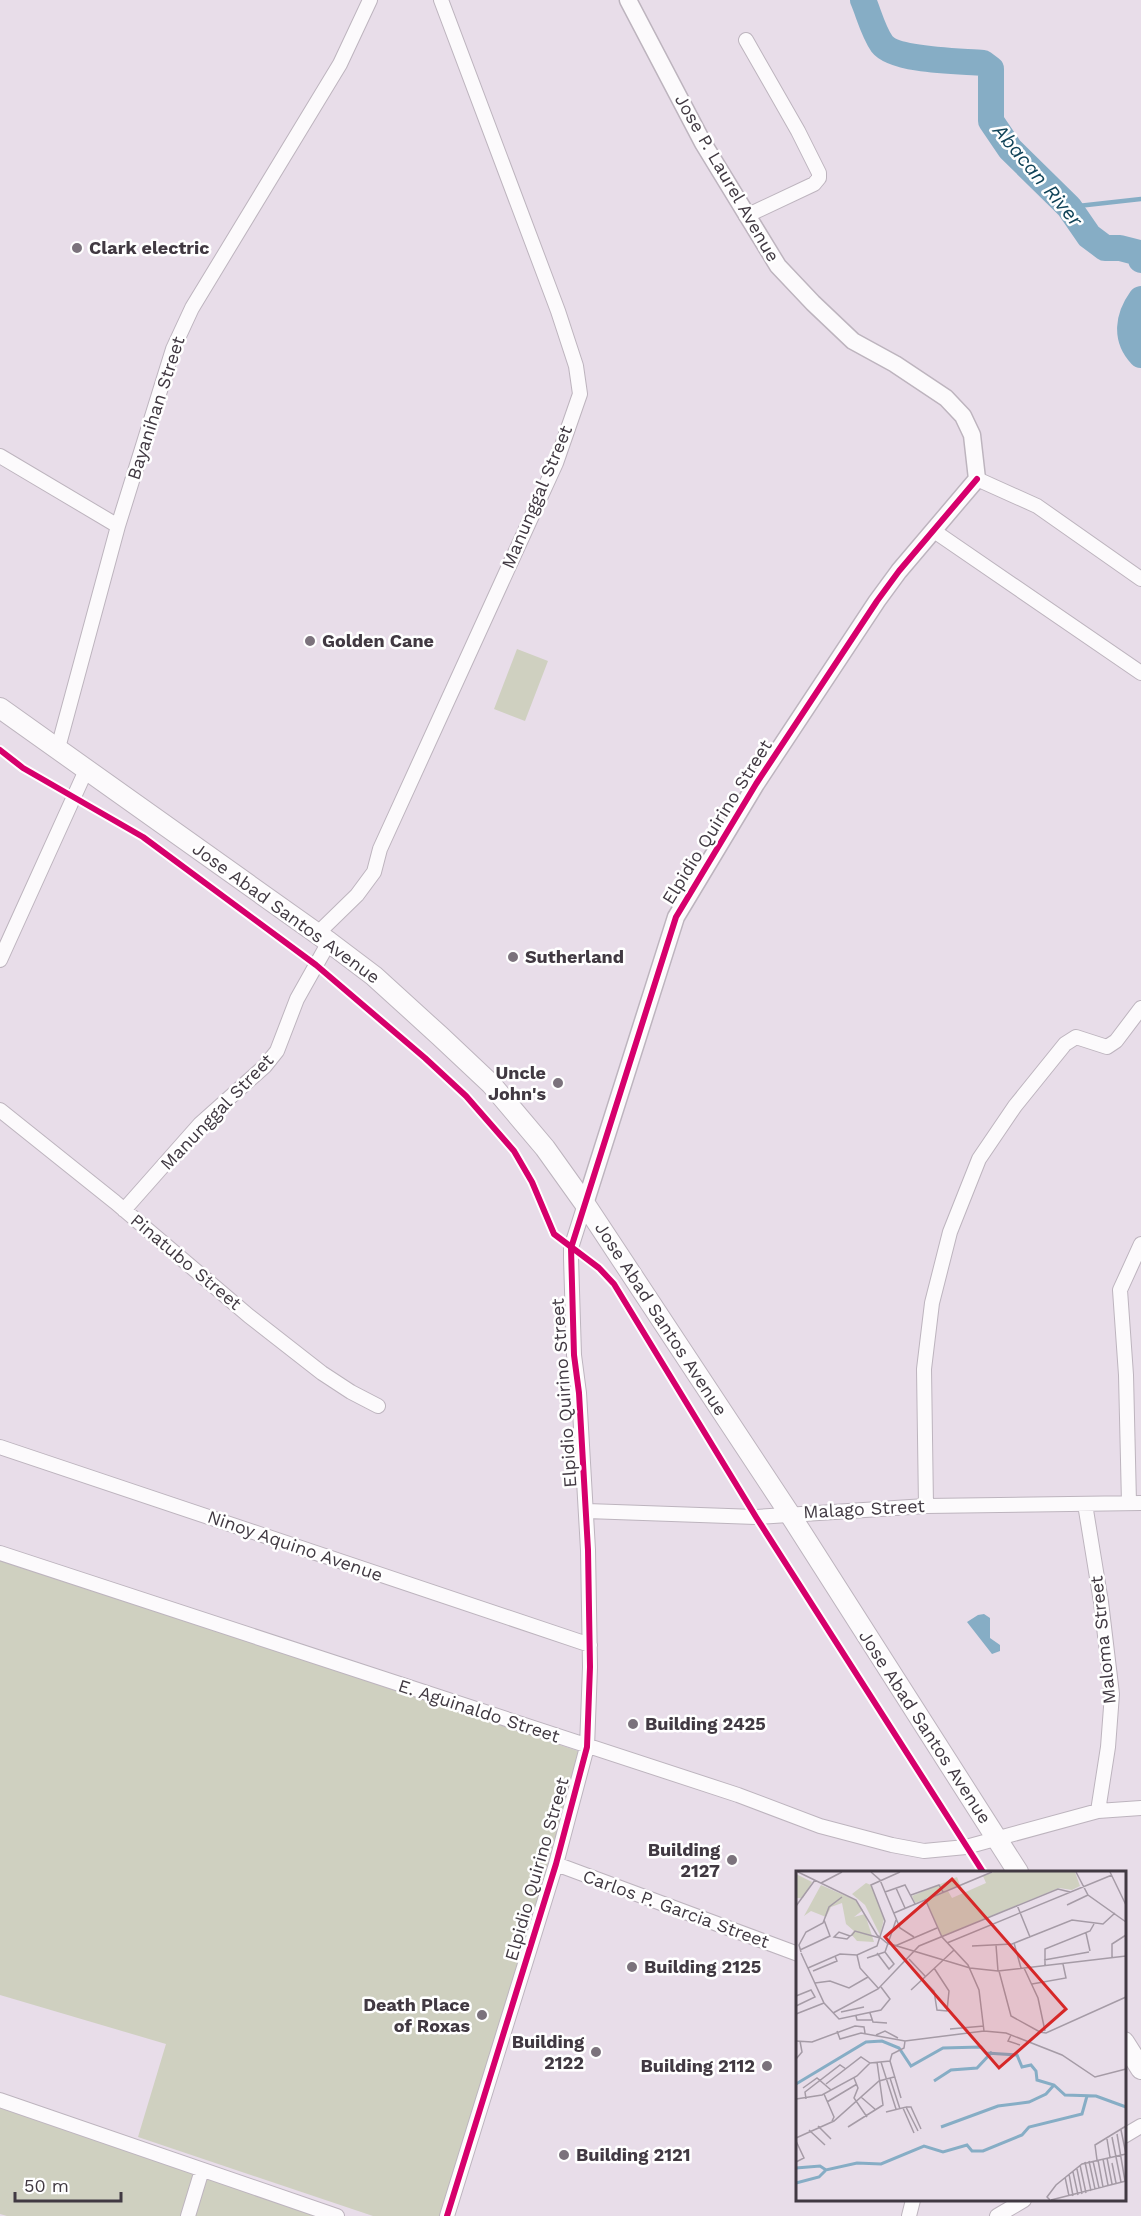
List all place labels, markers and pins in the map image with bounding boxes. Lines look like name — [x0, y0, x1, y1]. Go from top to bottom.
place label: Clark electric — [89, 237, 210, 258]
marker: Clark electric — [70, 241, 84, 255]
place label: Golden Cane — [322, 630, 434, 651]
marker: Golden Cane — [303, 634, 317, 648]
place label: Sutherland — [525, 946, 624, 967]
marker: Sutherland — [506, 950, 520, 964]
place label: Uncle John's — [488, 1062, 546, 1104]
marker: Uncle John's — [551, 1076, 565, 1090]
place label: Building 2425 — [645, 1713, 766, 1734]
marker: Building 2425 — [626, 1717, 640, 1731]
place label: Building 2127 — [648, 1839, 721, 1881]
marker: Building 2127 — [725, 1853, 739, 1867]
place label: Building 2125 — [644, 1956, 761, 1977]
marker: Building 2125 — [625, 1960, 639, 1974]
place label: Death Place of Roxas — [363, 1994, 470, 2036]
marker: Death Place of Roxas — [475, 2008, 489, 2022]
place label: Building 2122 — [512, 2031, 585, 2073]
marker: Building 2122 — [589, 2045, 603, 2059]
place label: Building 2112 — [641, 2055, 755, 2076]
marker: Building 2112 — [760, 2059, 774, 2073]
place label: Building 2121 — [576, 2144, 690, 2165]
marker: Building 2121 — [557, 2148, 571, 2162]

